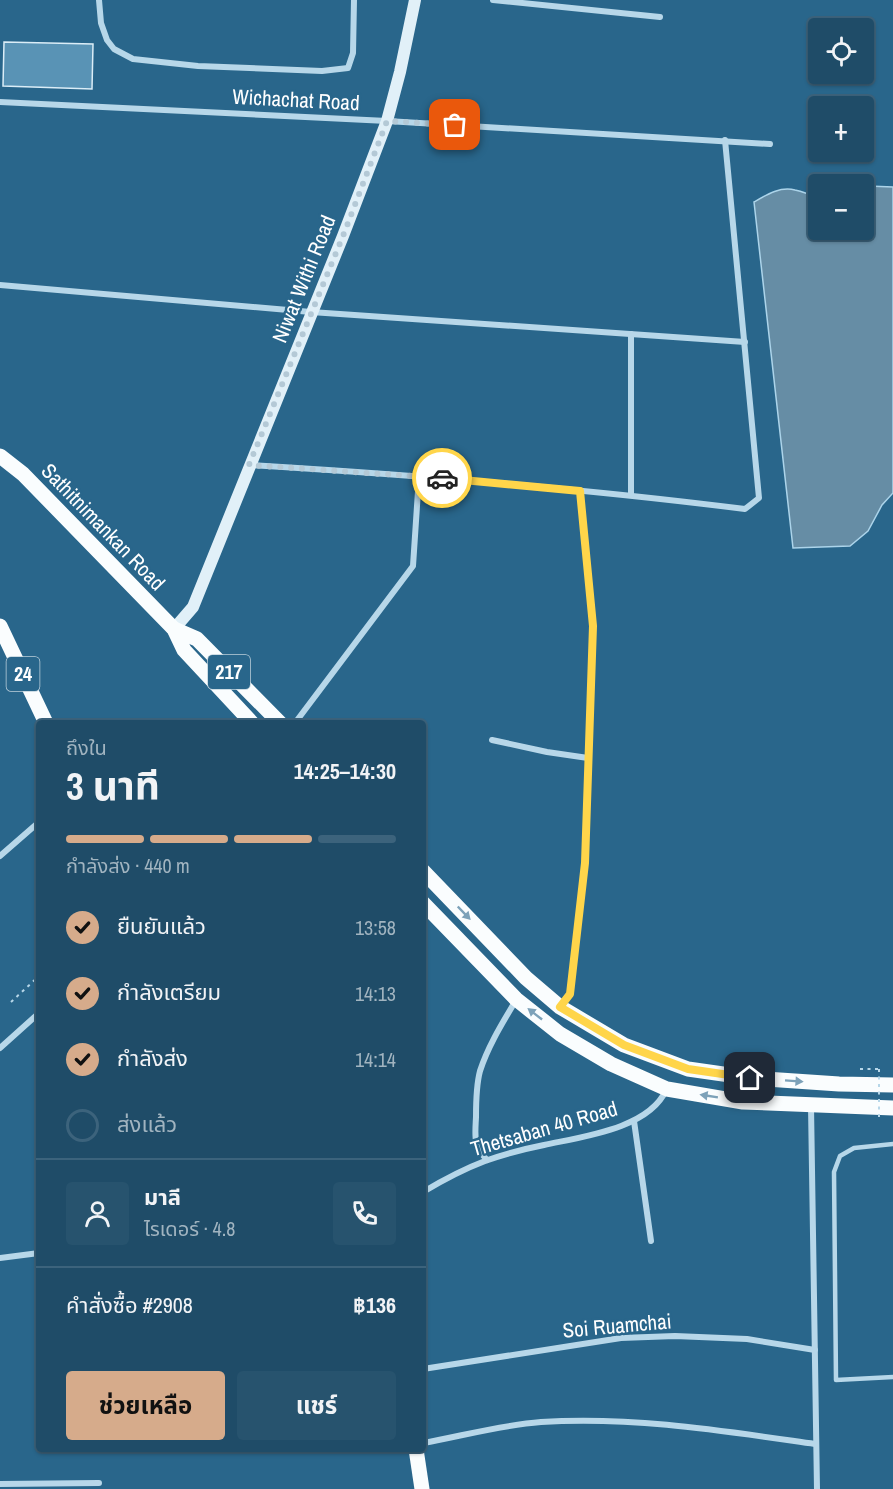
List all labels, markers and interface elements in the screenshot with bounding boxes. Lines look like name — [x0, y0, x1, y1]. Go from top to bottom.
map controls — [808, 18, 874, 240]
button: locate — [808, 18, 874, 84]
street label: Wichachat Road — [232, 82, 360, 117]
button: + — [808, 96, 874, 162]
pin — [429, 99, 480, 150]
icon: bag — [438, 108, 471, 141]
button: − — [808, 174, 874, 240]
street label: Niwat Withi Road — [265, 211, 342, 347]
courier — [412, 448, 472, 508]
street label: Sathitnimankan Road — [35, 457, 172, 597]
icon: car — [426, 462, 459, 495]
road number: 217 — [208, 655, 250, 689]
road number: 24 — [7, 657, 40, 691]
text: ถึงใน — [66, 734, 107, 761]
text: 14:25–14:30 — [294, 756, 396, 786]
text: 3 นาที — [66, 760, 160, 812]
text: กำลังส่ง · 440 m — [66, 852, 190, 879]
one-way arrow — [456, 906, 470, 920]
icon: check — [66, 911, 99, 944]
text: ยืนยันแล้ว — [117, 911, 206, 941]
text: 13:58 — [355, 914, 396, 941]
icon: check — [66, 977, 99, 1010]
text: กำลังเตรียม — [117, 977, 221, 1007]
text: 14:13 — [355, 980, 396, 1007]
one-way arrow — [527, 1008, 543, 1021]
icon: check — [66, 1043, 99, 1076]
text: กำลังส่ง — [117, 1043, 188, 1073]
text: 14:14 — [355, 1046, 396, 1073]
pin — [724, 1052, 775, 1103]
icon: home — [733, 1061, 766, 1094]
one-way arrow — [784, 1076, 803, 1086]
one-way arrow — [699, 1091, 718, 1100]
street label: Thetsaban 40 Road — [467, 1094, 621, 1163]
text: ส่งแล้ว — [117, 1109, 177, 1139]
button: person — [66, 1182, 129, 1245]
text: มาลี — [144, 1182, 181, 1212]
button: phone — [333, 1182, 396, 1245]
text: ไรเดอร์ · 4.8 — [144, 1215, 235, 1242]
text: คำสั่งซื้อ #2908 — [66, 1290, 193, 1320]
text: ฿136 — [353, 1290, 396, 1320]
street label: Soi Ruamchai — [561, 1306, 673, 1345]
button: ช่วยเหลือ — [66, 1371, 225, 1440]
button: แชร์ — [237, 1371, 396, 1440]

